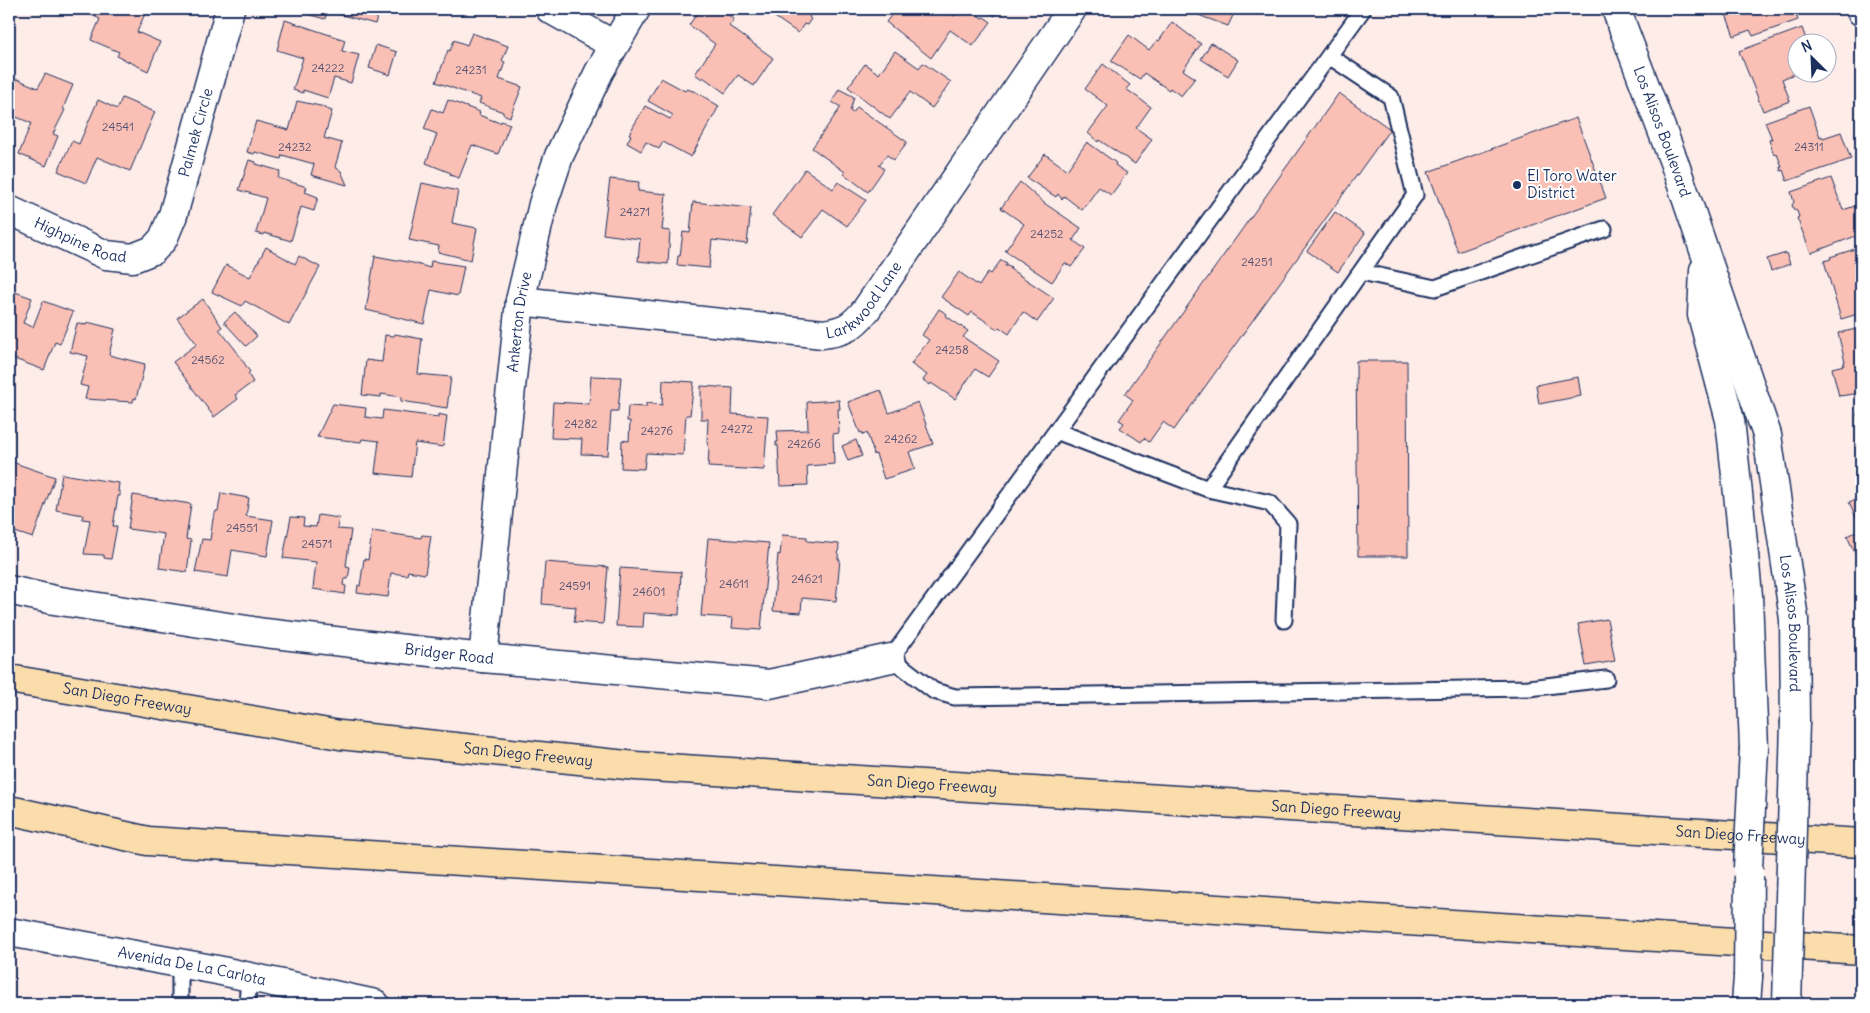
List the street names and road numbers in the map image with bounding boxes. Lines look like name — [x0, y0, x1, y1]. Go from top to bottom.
street label: Los Alisos Boulevard — [1630, 63, 1695, 199]
street label: Palmek Circle — [174, 86, 217, 179]
street label: Highpine Road — [31, 213, 128, 266]
street label: Larkwood Lane — [824, 258, 905, 343]
street label: Ankerton Drive — [503, 270, 536, 373]
street label: Los Alisos Boulevard — [1776, 553, 1805, 692]
street label: Bridger Road — [404, 639, 495, 668]
street label: San Diego Freeway — [62, 678, 193, 719]
street label: San Diego Freeway — [463, 738, 594, 770]
street label: San Diego Freeway — [867, 771, 998, 798]
street label: San Diego Freeway — [1271, 796, 1402, 823]
street label: San Diego Freeway — [1675, 821, 1806, 848]
street label: Avenida De La Carlota — [116, 942, 268, 989]

